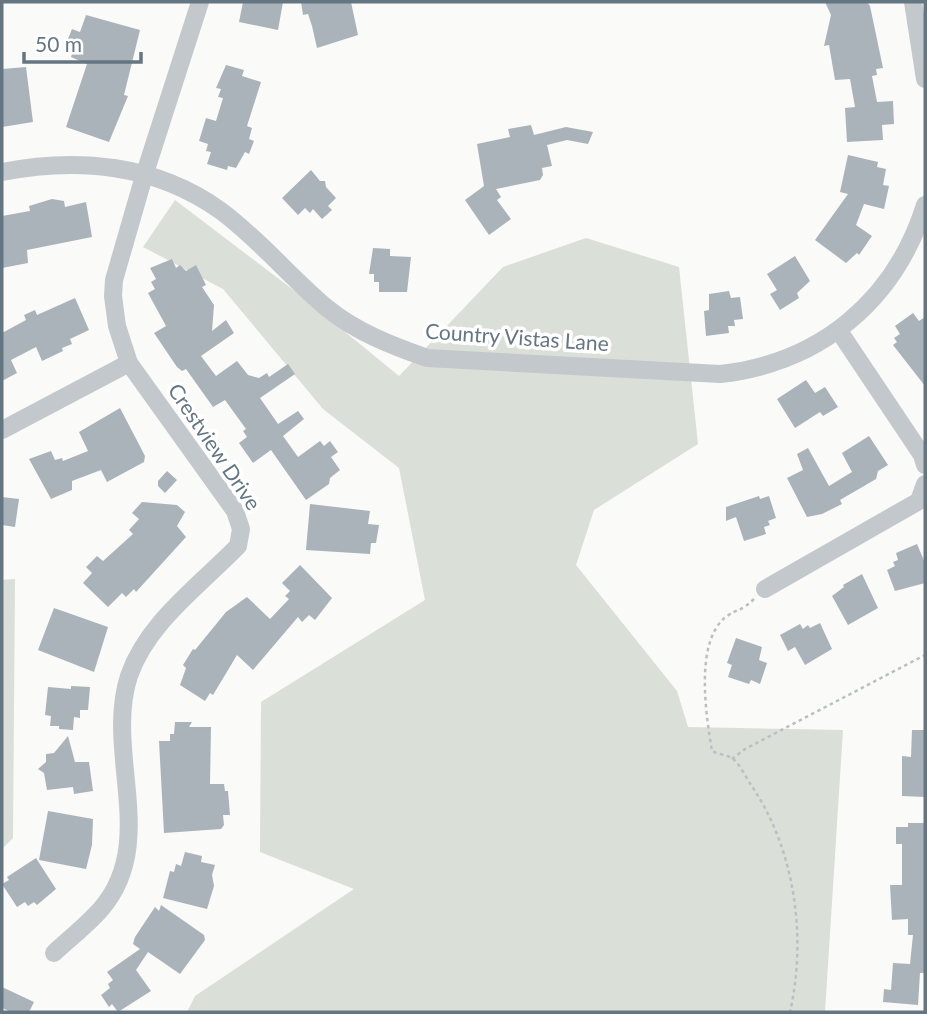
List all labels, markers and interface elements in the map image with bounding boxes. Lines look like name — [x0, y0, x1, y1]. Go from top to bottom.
scale bar — [24, 21, 142, 65]
text: 50 m — [35, 31, 82, 56]
street label: Country Vistas Lane — [424, 318, 610, 355]
street label: Crestview Drive — [164, 378, 267, 514]

